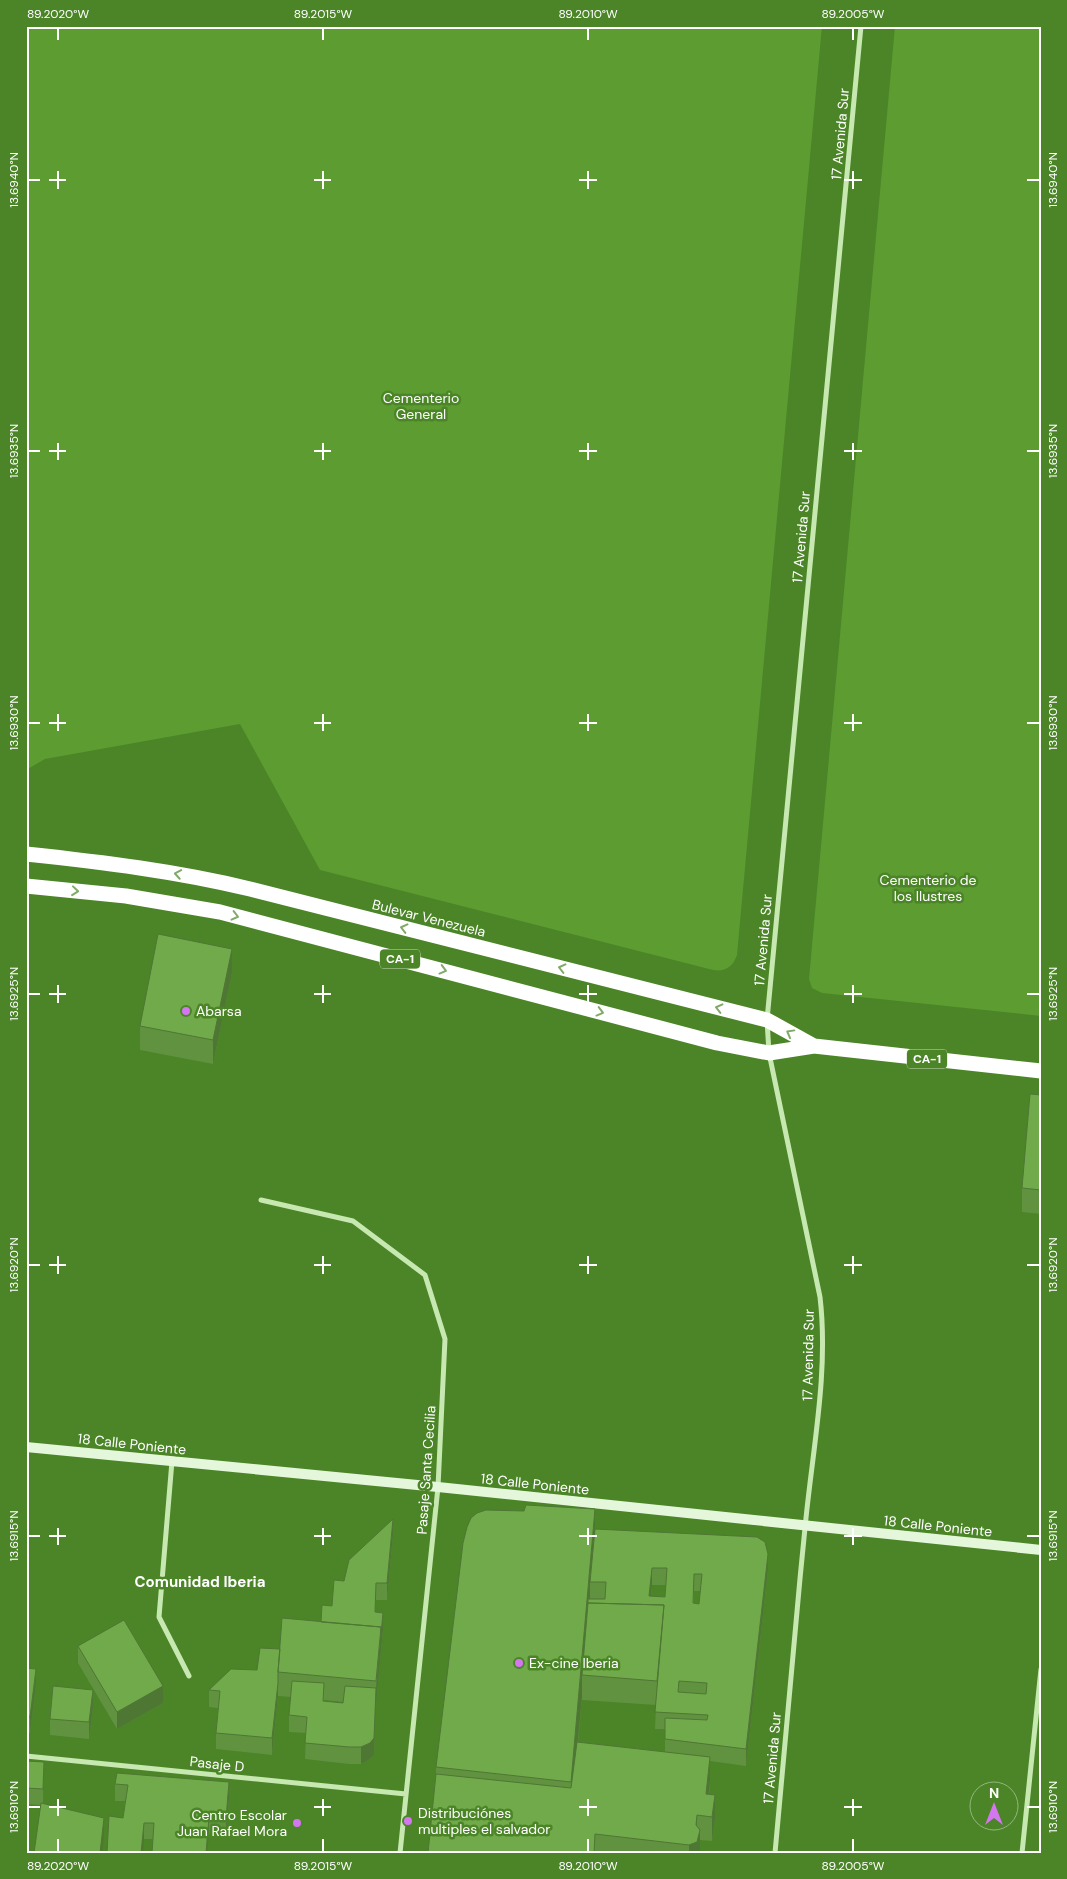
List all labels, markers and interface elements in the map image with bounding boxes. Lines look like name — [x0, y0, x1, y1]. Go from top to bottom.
text: 89.2020°W — [27, 6, 89, 22]
text: 89.2015°W — [294, 6, 353, 22]
text: 89.2010°W — [558, 6, 618, 22]
text: 89.2005°W — [822, 6, 885, 22]
street label: 17 Avenida Sur — [827, 87, 853, 181]
text: 13.6940°N — [6, 152, 22, 208]
text: 13.6940°N — [1045, 152, 1061, 208]
park label: Cementerio General — [383, 389, 459, 423]
text: 13.6935°N — [6, 424, 22, 478]
text: 13.6935°N — [1045, 424, 1061, 478]
street label: 17 Avenida Sur — [788, 490, 814, 584]
text: 13.6930°N — [6, 695, 22, 751]
text: 13.6930°N — [1045, 695, 1061, 751]
one-way arrow — [174, 869, 183, 879]
park label: Cementerio de los Ilustres — [880, 871, 977, 905]
one-way arrow — [71, 885, 79, 896]
street label: 17 Avenida Sur — [750, 893, 776, 987]
street label: Bulevar Venezuela — [370, 895, 488, 941]
one-way arrow — [231, 910, 240, 921]
one-way arrow — [400, 923, 409, 934]
road number: CA-1 — [380, 950, 420, 969]
one-way arrow — [557, 963, 566, 974]
one-way arrow — [439, 965, 447, 975]
text: 13.6925°N — [6, 967, 22, 1021]
text: 13.6925°N — [1045, 967, 1061, 1021]
place label: Abarsa — [196, 1002, 242, 1020]
one-way arrow — [715, 1003, 724, 1014]
marker: Abarsa — [180, 1005, 192, 1017]
one-way arrow — [596, 1006, 605, 1017]
one-way arrow — [787, 1029, 796, 1039]
road number: CA-1 — [907, 1050, 947, 1068]
text: 13.6920°N — [6, 1238, 22, 1292]
text: 13.6920°N — [1045, 1238, 1061, 1292]
street label: 17 Avenida Sur — [798, 1309, 818, 1401]
street label: Pasaje Santa Cecilia — [413, 1405, 439, 1535]
street label: 18 Calle Poniente — [77, 1429, 187, 1459]
street label: 18 Calle Poniente — [480, 1469, 590, 1499]
text: 13.6915°N — [6, 1511, 22, 1561]
street label: 18 Calle Poniente — [883, 1511, 993, 1541]
text: 13.6915°N — [1045, 1511, 1061, 1561]
district label: Comunidad Iberia — [135, 1572, 265, 1592]
place label: Ex-cine Iberia — [529, 1654, 619, 1672]
marker: Ex-cine Iberia — [513, 1657, 525, 1669]
street label: 17 Avenida Sur — [759, 1711, 785, 1805]
street label: Pasaje D — [189, 1752, 245, 1776]
text: 13.6910°N — [6, 1781, 22, 1833]
text: 13.6910°N — [1045, 1781, 1061, 1833]
north arrow — [970, 1782, 1020, 1832]
text: N — [989, 1784, 999, 1802]
place label: Distribuciónes multiples el salvador — [418, 1804, 551, 1838]
place label: Centro Escolar Juan Rafael Mora — [177, 1806, 287, 1840]
marker: Distribuciónes multiples el salvador — [402, 1815, 414, 1827]
marker: Centro Escolar Juan Rafael Mora — [291, 1817, 303, 1829]
text: 89.2020°W — [27, 1858, 89, 1874]
text: 89.2015°W — [294, 1858, 353, 1874]
text: 89.2010°W — [558, 1858, 618, 1874]
text: 89.2005°W — [822, 1858, 885, 1874]

